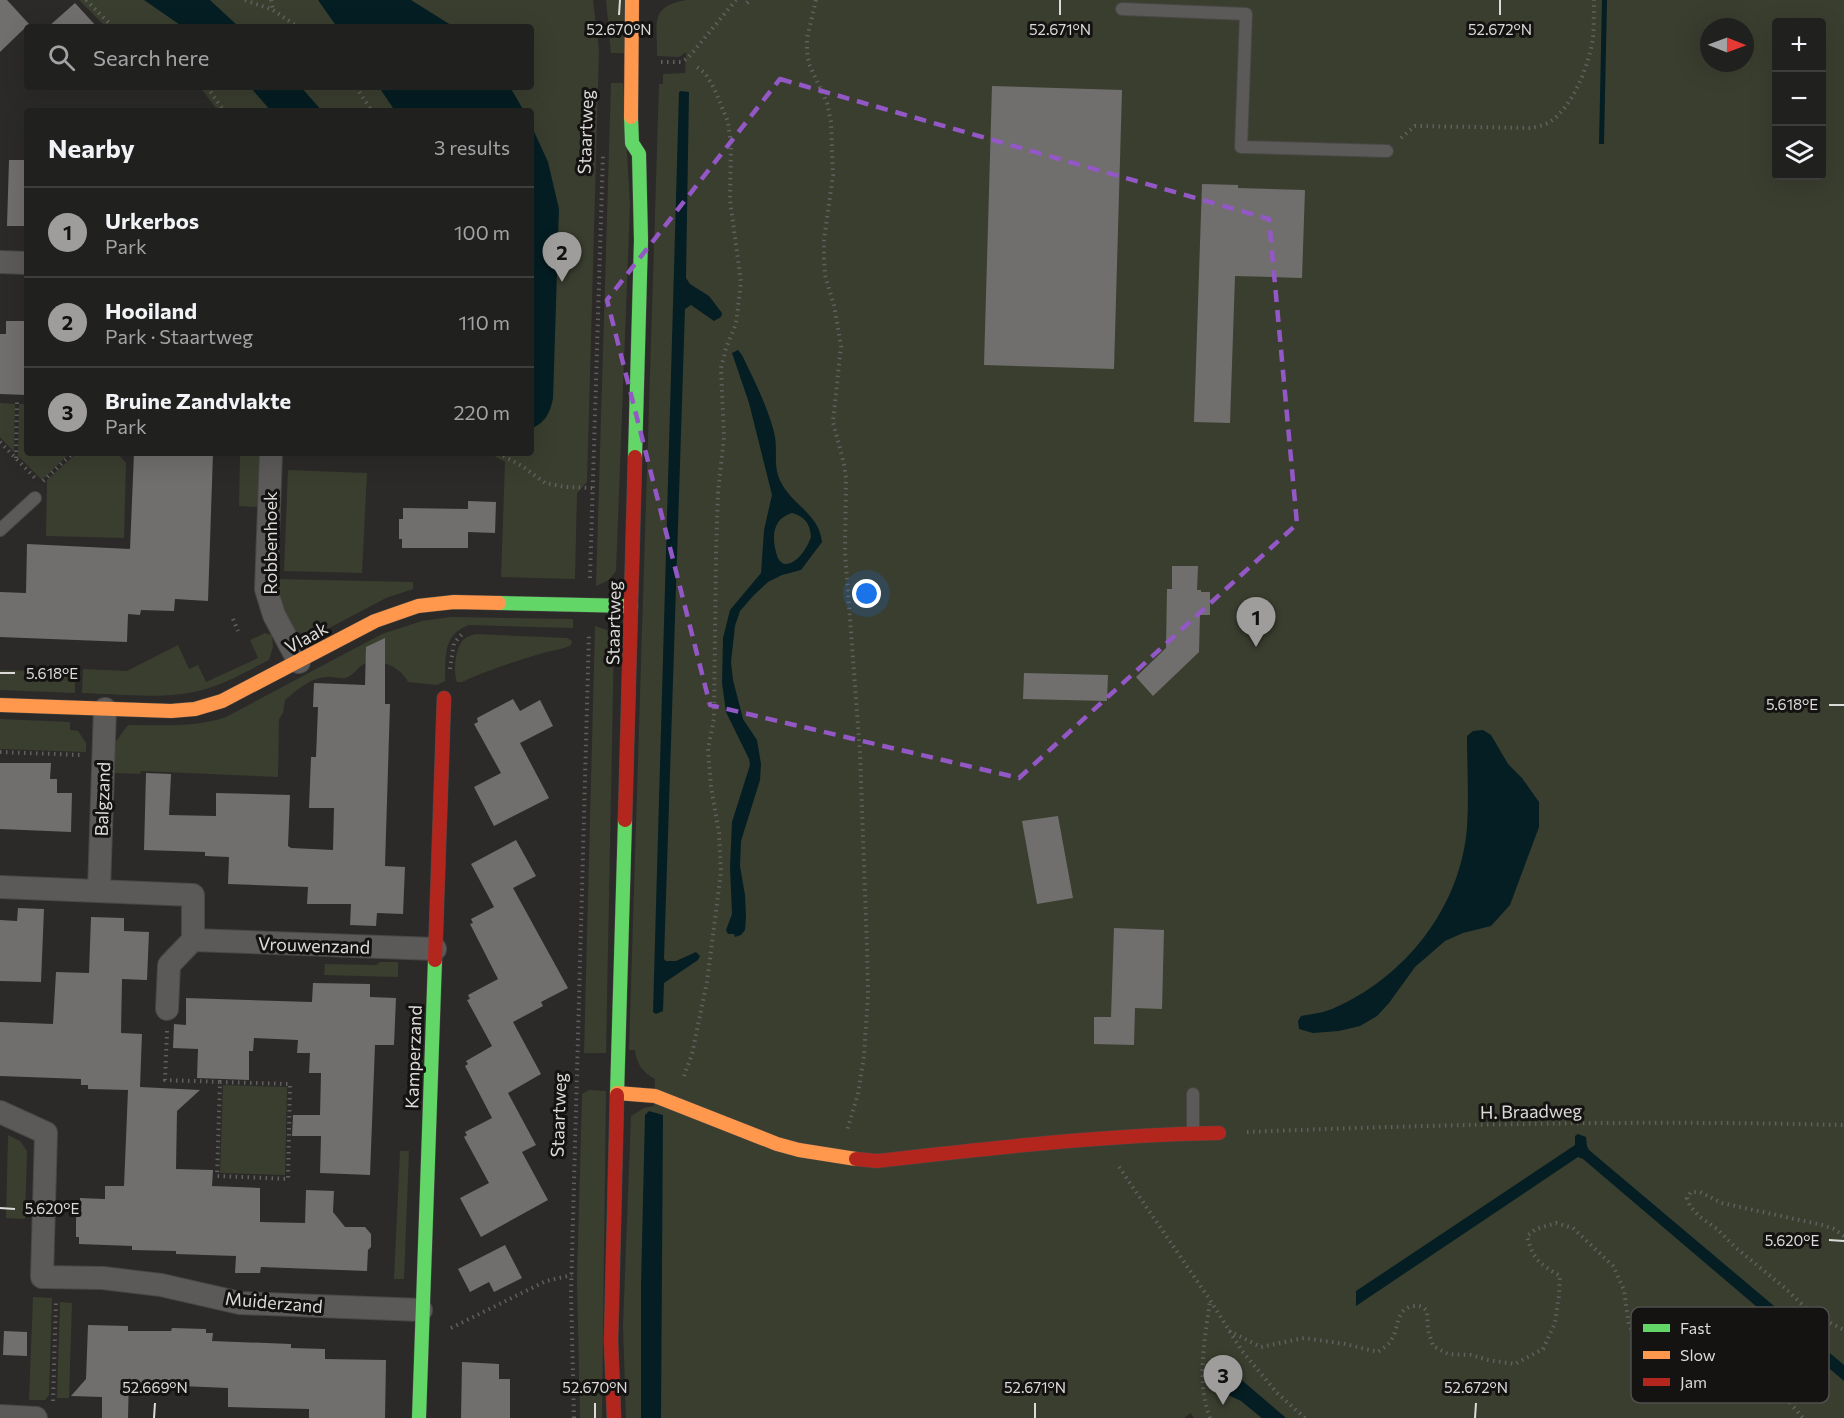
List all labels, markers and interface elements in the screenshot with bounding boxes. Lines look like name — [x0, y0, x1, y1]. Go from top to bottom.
north arrow — [1700, 18, 1754, 72]
map controls — [1772, 18, 1826, 180]
button: + — [1772, 18, 1826, 72]
text: 52.670°N — [586, 20, 652, 38]
text: 52.671°N — [1029, 20, 1091, 38]
text: 52.672°N — [1468, 20, 1532, 38]
search box — [24, 24, 534, 90]
icon: search — [45, 41, 78, 74]
text: Search here — [93, 44, 209, 71]
button: − — [1772, 72, 1826, 126]
street label: Staartweg — [573, 89, 597, 175]
button: layers — [1772, 126, 1826, 180]
text: Nearby — [48, 132, 135, 163]
text: 3 results — [434, 135, 510, 159]
text: Urkerbos — [105, 207, 199, 234]
text: 1 — [63, 220, 72, 244]
text: 100 m — [454, 220, 510, 244]
pin: 2 — [542, 232, 582, 282]
text: Park — [105, 234, 147, 258]
text: Hooiland — [105, 297, 197, 324]
text: 2 — [62, 310, 73, 334]
text: 110 m — [459, 310, 510, 334]
text: Park · Staartweg — [105, 324, 253, 348]
text: Bruine Zandvlakte — [105, 387, 291, 414]
text: 3 — [62, 400, 73, 424]
text: 220 m — [454, 400, 510, 424]
text: Park — [105, 414, 147, 438]
street label: Robbenhoek — [259, 491, 281, 595]
your location — [852, 579, 881, 608]
street label: Staartweg — [601, 580, 625, 665]
pin: 1 — [1236, 598, 1276, 647]
street label: Vlaak — [281, 616, 331, 658]
text: 5.618°E — [26, 664, 78, 682]
text: 5.618°E — [1766, 695, 1818, 713]
street label: Balgzand — [90, 761, 114, 837]
street label: Vrouwenzand — [258, 932, 370, 958]
street label: Kamperzand — [400, 1005, 426, 1109]
street label: Staartweg — [546, 1072, 570, 1158]
street label: H. Braadweg — [1480, 1099, 1583, 1123]
text: 5.620°E — [25, 1199, 79, 1217]
text: 5.620°E — [1765, 1231, 1819, 1249]
street label: Muiderzand — [224, 1287, 324, 1317]
legend — [1631, 1307, 1829, 1403]
text: Fast — [1680, 1318, 1711, 1337]
text: Slow — [1680, 1345, 1716, 1364]
pin: 3 — [1204, 1356, 1242, 1405]
text: Jam — [1680, 1372, 1707, 1391]
text: 52.669°N — [122, 1378, 188, 1396]
text: 52.670°N — [562, 1378, 628, 1396]
text: 52.671°N — [1004, 1378, 1066, 1396]
text: 52.672°N — [1444, 1378, 1508, 1396]

